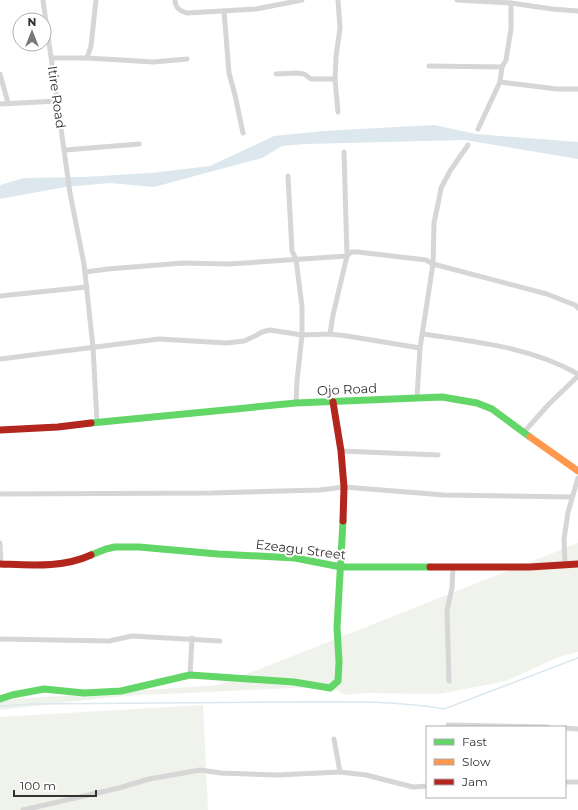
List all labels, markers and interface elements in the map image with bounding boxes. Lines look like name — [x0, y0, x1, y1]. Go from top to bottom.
north arrow — [12, 12, 52, 52]
text: N — [28, 15, 36, 29]
street label: Itire Road — [45, 65, 69, 129]
street label: Ojo Road — [317, 379, 377, 399]
street label: Ezeagu Street — [255, 536, 347, 562]
legend — [426, 726, 566, 798]
text: Fast — [462, 734, 487, 749]
text: Slow — [462, 754, 491, 769]
scale bar — [14, 772, 96, 798]
text: Jam — [461, 774, 488, 789]
text: 100 m — [20, 778, 56, 793]

